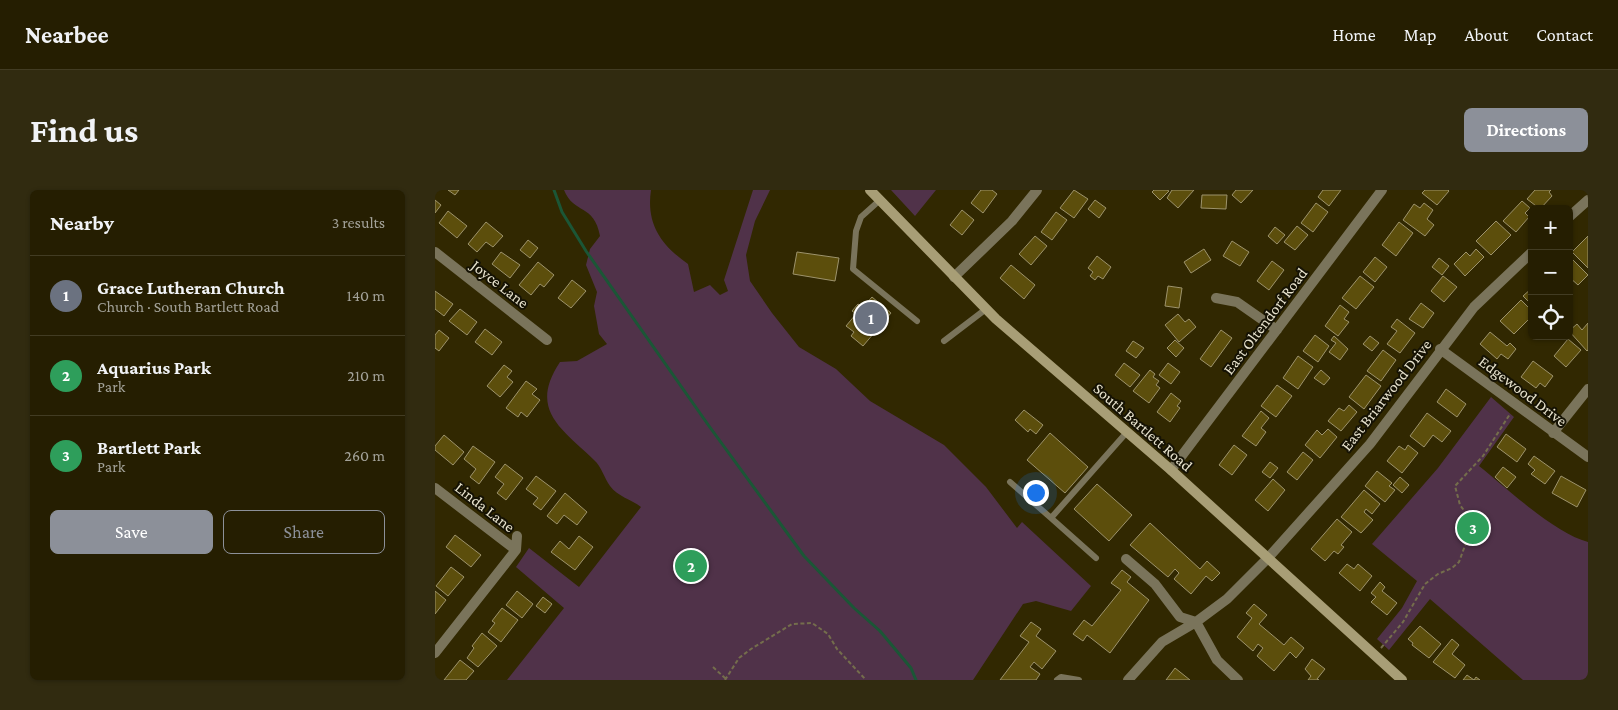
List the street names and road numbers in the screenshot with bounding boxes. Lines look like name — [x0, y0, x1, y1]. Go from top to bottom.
street label: Joyce Lane — [466, 255, 532, 312]
street label: East Oltendorf Road — [1220, 264, 1311, 377]
street label: East Briarwood Drive — [1337, 336, 1435, 454]
street label: Edgewood Drive — [1475, 352, 1570, 430]
street label: South Bartlett Road — [1090, 380, 1196, 475]
street label: Linda Lane — [452, 479, 518, 535]

